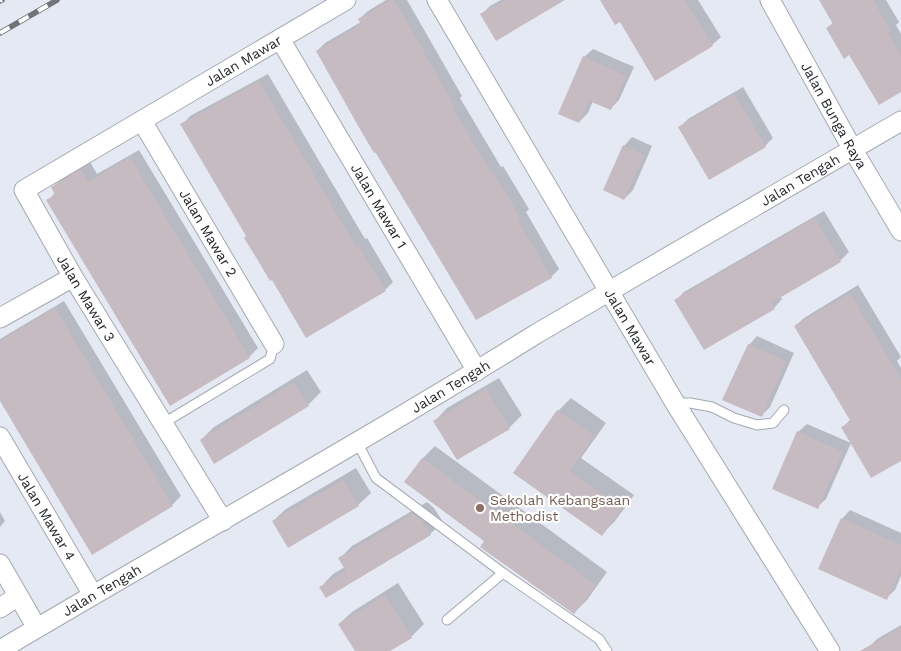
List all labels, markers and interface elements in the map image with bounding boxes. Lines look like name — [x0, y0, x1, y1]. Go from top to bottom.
street label: Jalan Mawar — [202, 32, 285, 89]
street label: Jalan Bunga Raya — [798, 59, 870, 172]
street label: Jalan Tengah — [758, 151, 842, 209]
street label: Jalan Mawar 1 — [348, 161, 410, 251]
street label: Jalan Mawar 2 — [176, 186, 240, 279]
street label: Jalan Mawar 3 — [54, 252, 118, 344]
street label: Jalan Mawar — [601, 286, 659, 369]
street label: Jalan Tengah — [408, 357, 493, 416]
street label: Jalan Mawar 4 — [15, 469, 79, 563]
place label: Sekolah Kebangsaan Methodist — [490, 492, 630, 524]
marker: Sekolah Kebangsaan Methodist — [474, 502, 486, 514]
street label: Jalan Tengah — [59, 561, 144, 619]

